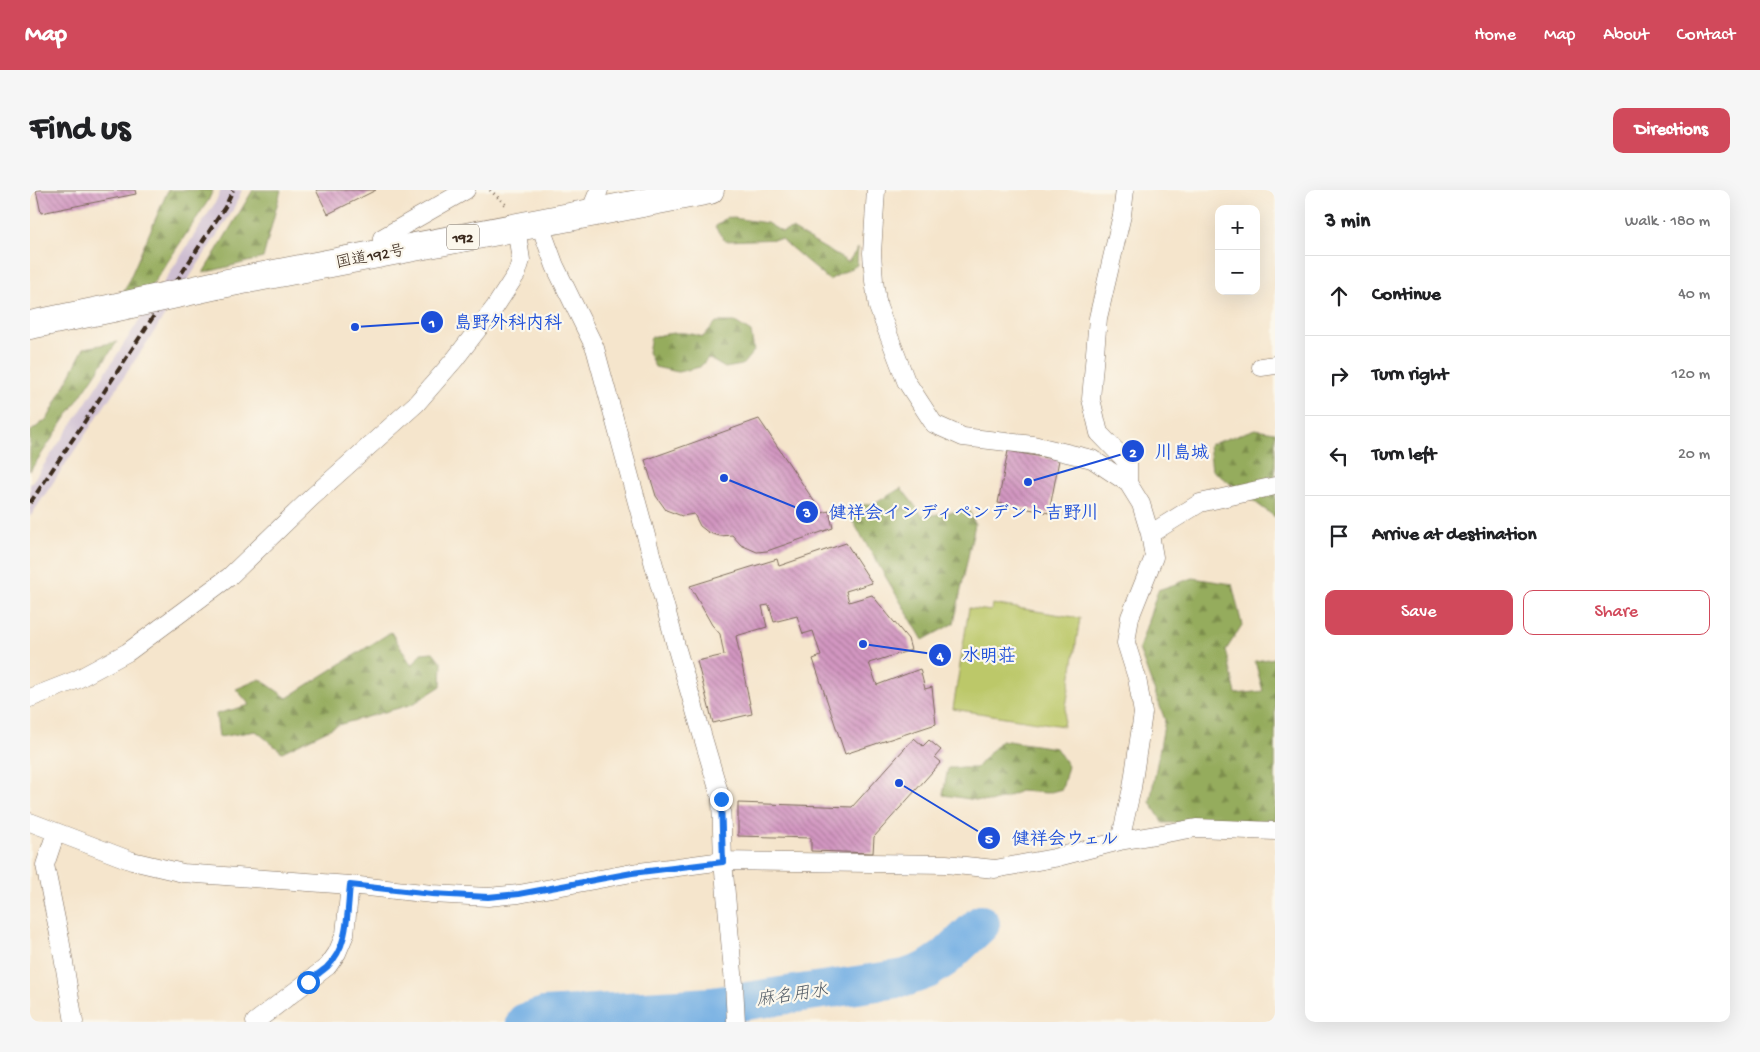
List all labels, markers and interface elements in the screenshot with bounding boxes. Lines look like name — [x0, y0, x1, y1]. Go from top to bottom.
text: Map — [25, 21, 67, 50]
text: Home — [1474, 25, 1516, 46]
text: Map — [1544, 25, 1575, 46]
text: About — [1603, 25, 1649, 46]
text: Contact — [1677, 25, 1735, 46]
button: Directions — [1613, 108, 1730, 153]
text: Find us — [30, 110, 130, 151]
map controls — [1215, 205, 1260, 295]
button: + — [1215, 205, 1260, 250]
text: 3 min — [1325, 210, 1370, 235]
text: Walk · 180 m — [1625, 213, 1710, 232]
road number: 192 — [447, 224, 479, 250]
street label: 国道192号 — [334, 241, 407, 274]
button: − — [1215, 250, 1260, 295]
icon: ahead — [1325, 282, 1353, 310]
text: Continue — [1372, 284, 1441, 307]
text: 40 m — [1678, 286, 1710, 305]
callout: 島野外科内科 — [419, 305, 572, 338]
text: 島野外科内科 — [454, 313, 562, 335]
text: 1 — [428, 315, 435, 333]
icon: right — [1325, 362, 1353, 390]
text: Turn right — [1372, 364, 1448, 387]
text: 120 m — [1671, 366, 1710, 385]
callout: 川島城 — [1120, 435, 1219, 468]
icon: left — [1325, 442, 1353, 470]
text: 川島城 — [1155, 443, 1209, 465]
text: Turn left — [1372, 444, 1436, 467]
text: 2 — [1129, 445, 1137, 463]
text: 20 m — [1678, 446, 1710, 465]
callout: 健祥会インディペンデント吉野川 — [794, 495, 1109, 528]
text: 健祥会インディペンデント吉野川 — [829, 503, 1099, 525]
text: 3 — [802, 505, 811, 523]
icon: arrive — [1325, 522, 1353, 550]
text: Arrive at destination — [1372, 524, 1536, 547]
button: Save — [1325, 590, 1513, 635]
button: Share — [1523, 590, 1710, 635]
callout: 水明荘 — [927, 639, 1026, 672]
text: 水明荘 — [962, 646, 1016, 668]
text: 4 — [935, 648, 944, 666]
route end — [710, 788, 733, 811]
callout: 健祥会ウェル — [976, 821, 1129, 854]
text: 健祥会ウェル — [1012, 829, 1118, 851]
text: 5 — [985, 831, 993, 849]
route start — [297, 971, 320, 994]
water label: 麻名用水 — [755, 980, 829, 1012]

